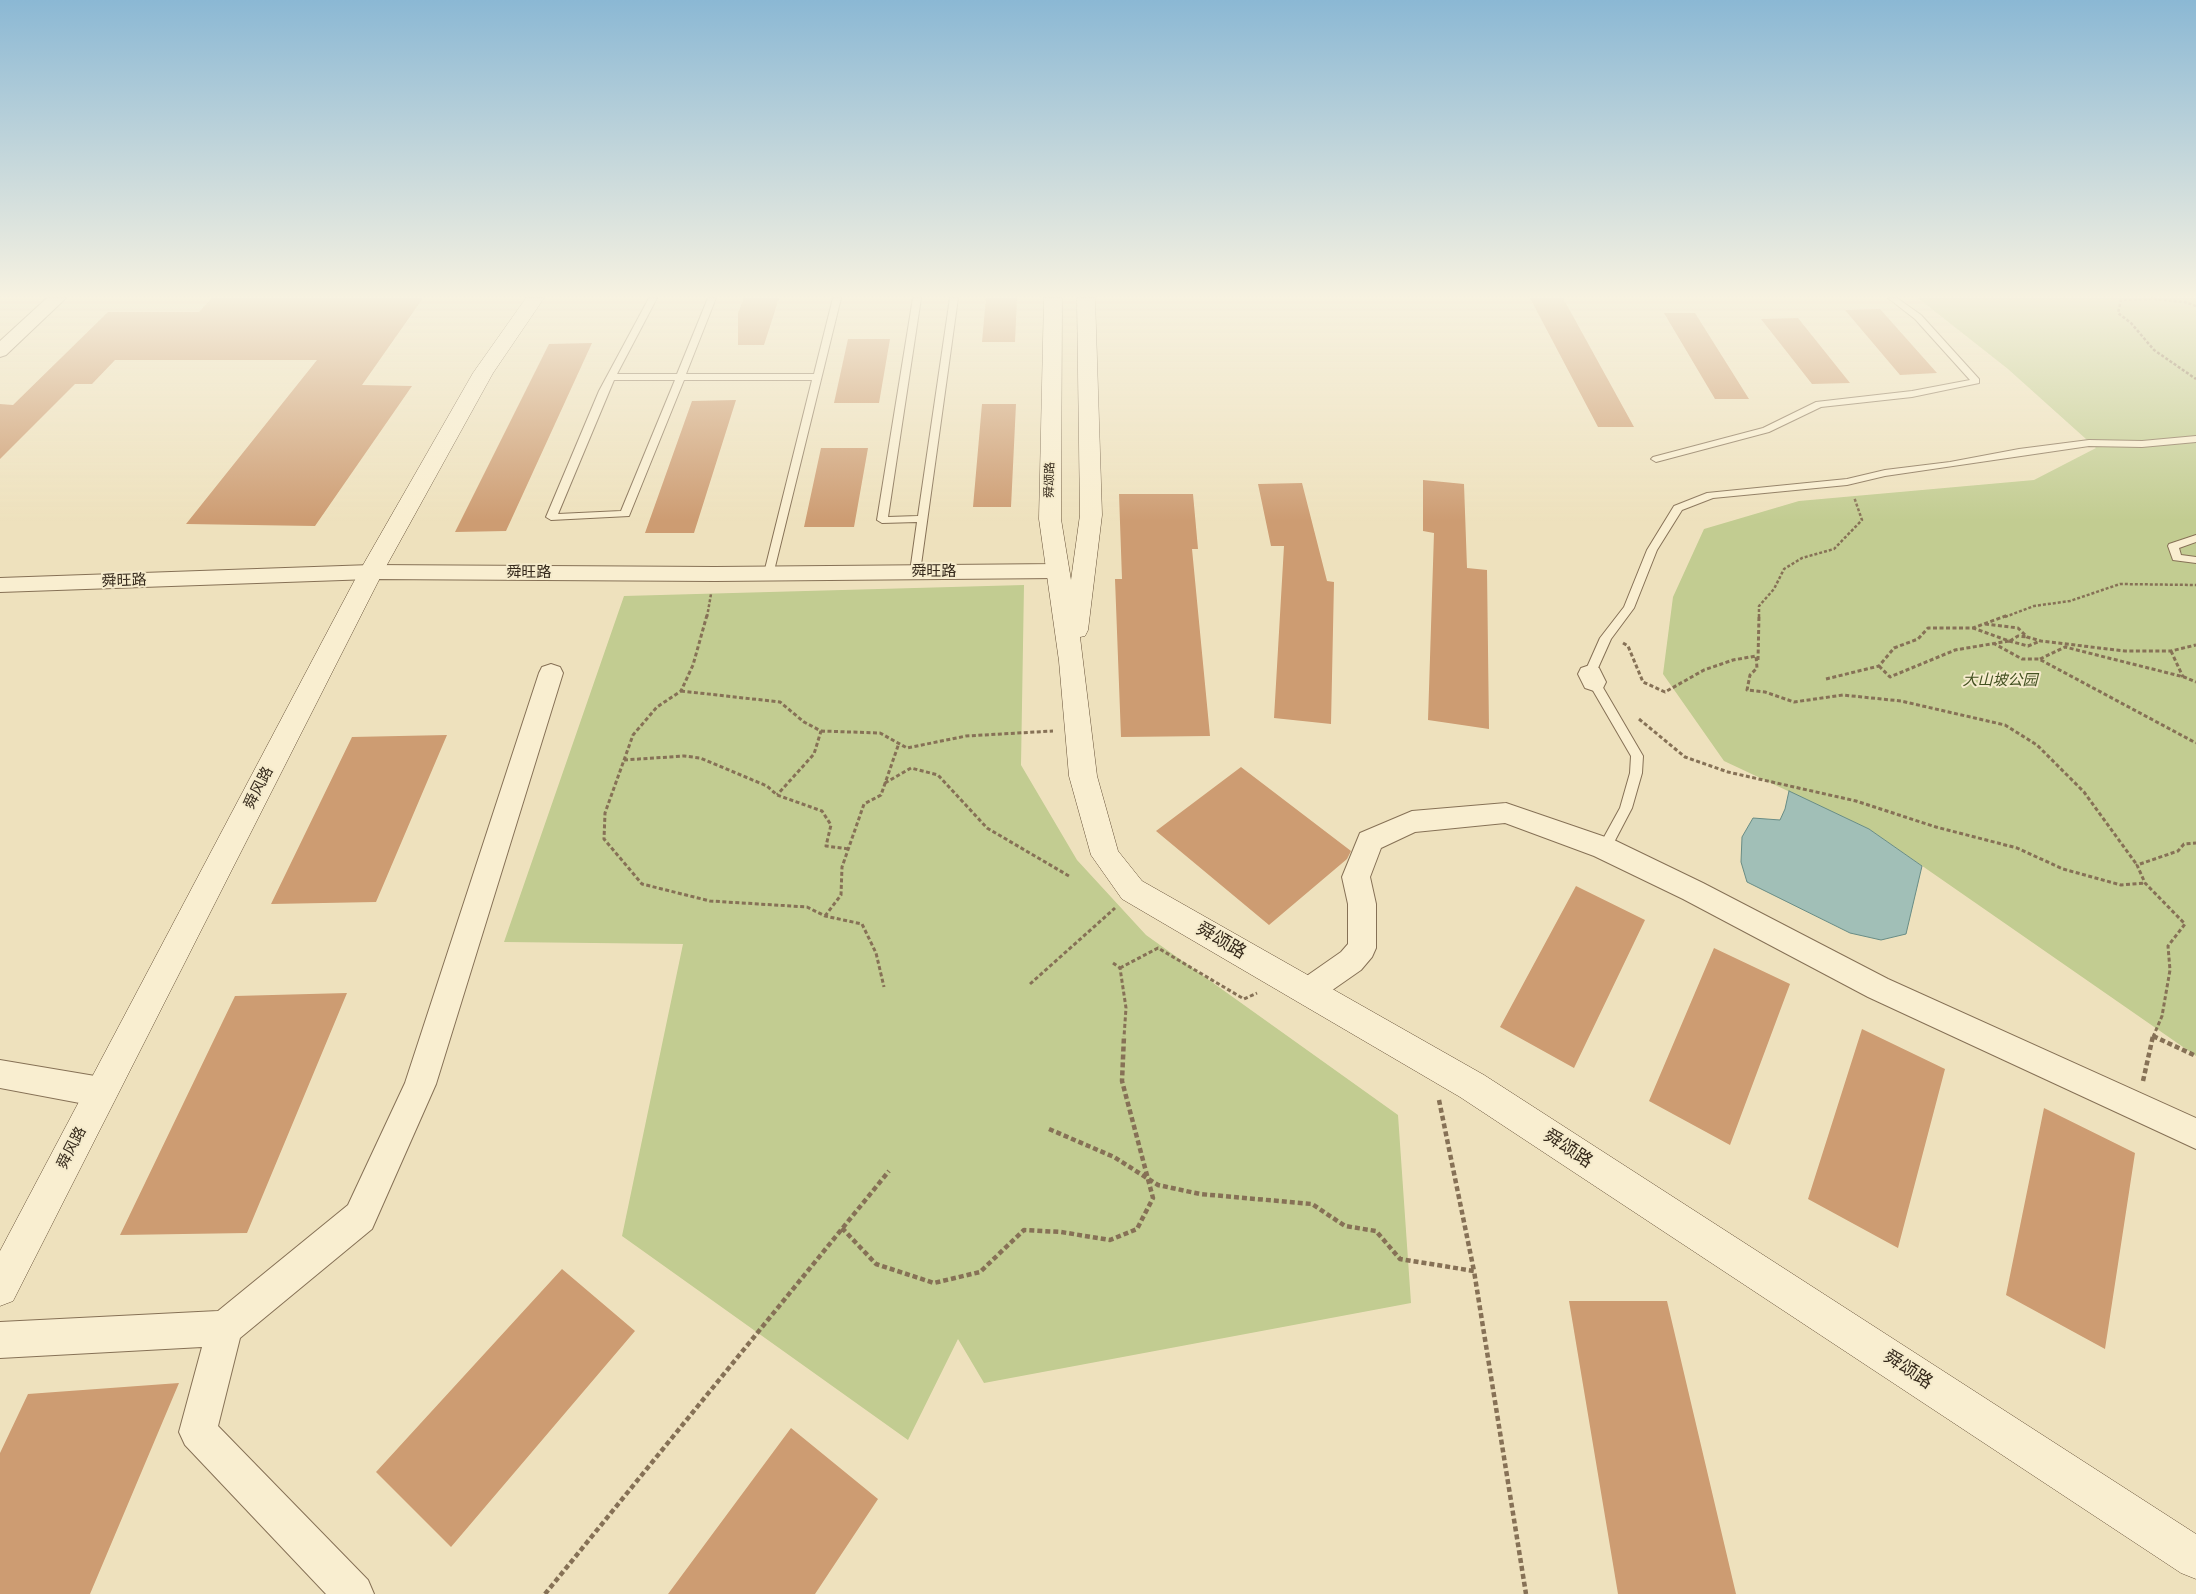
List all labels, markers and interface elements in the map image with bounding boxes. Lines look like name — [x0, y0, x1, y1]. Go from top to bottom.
street label: 舜颂路 — [1042, 462, 1058, 498]
street label: 舜旺路 — [912, 563, 956, 581]
street label: 舜旺路 — [507, 564, 551, 582]
street label: 舜旺路 — [101, 571, 147, 591]
park label: 大山坡公园 — [1963, 672, 2037, 690]
street label: 舜风路 — [241, 764, 277, 812]
street label: 舜颂路 — [1192, 918, 1250, 964]
street label: 舜风路 — [54, 1124, 90, 1172]
street label: 舜颂路 — [1539, 1125, 1597, 1173]
street label: 舜颂路 — [1879, 1346, 1937, 1394]

